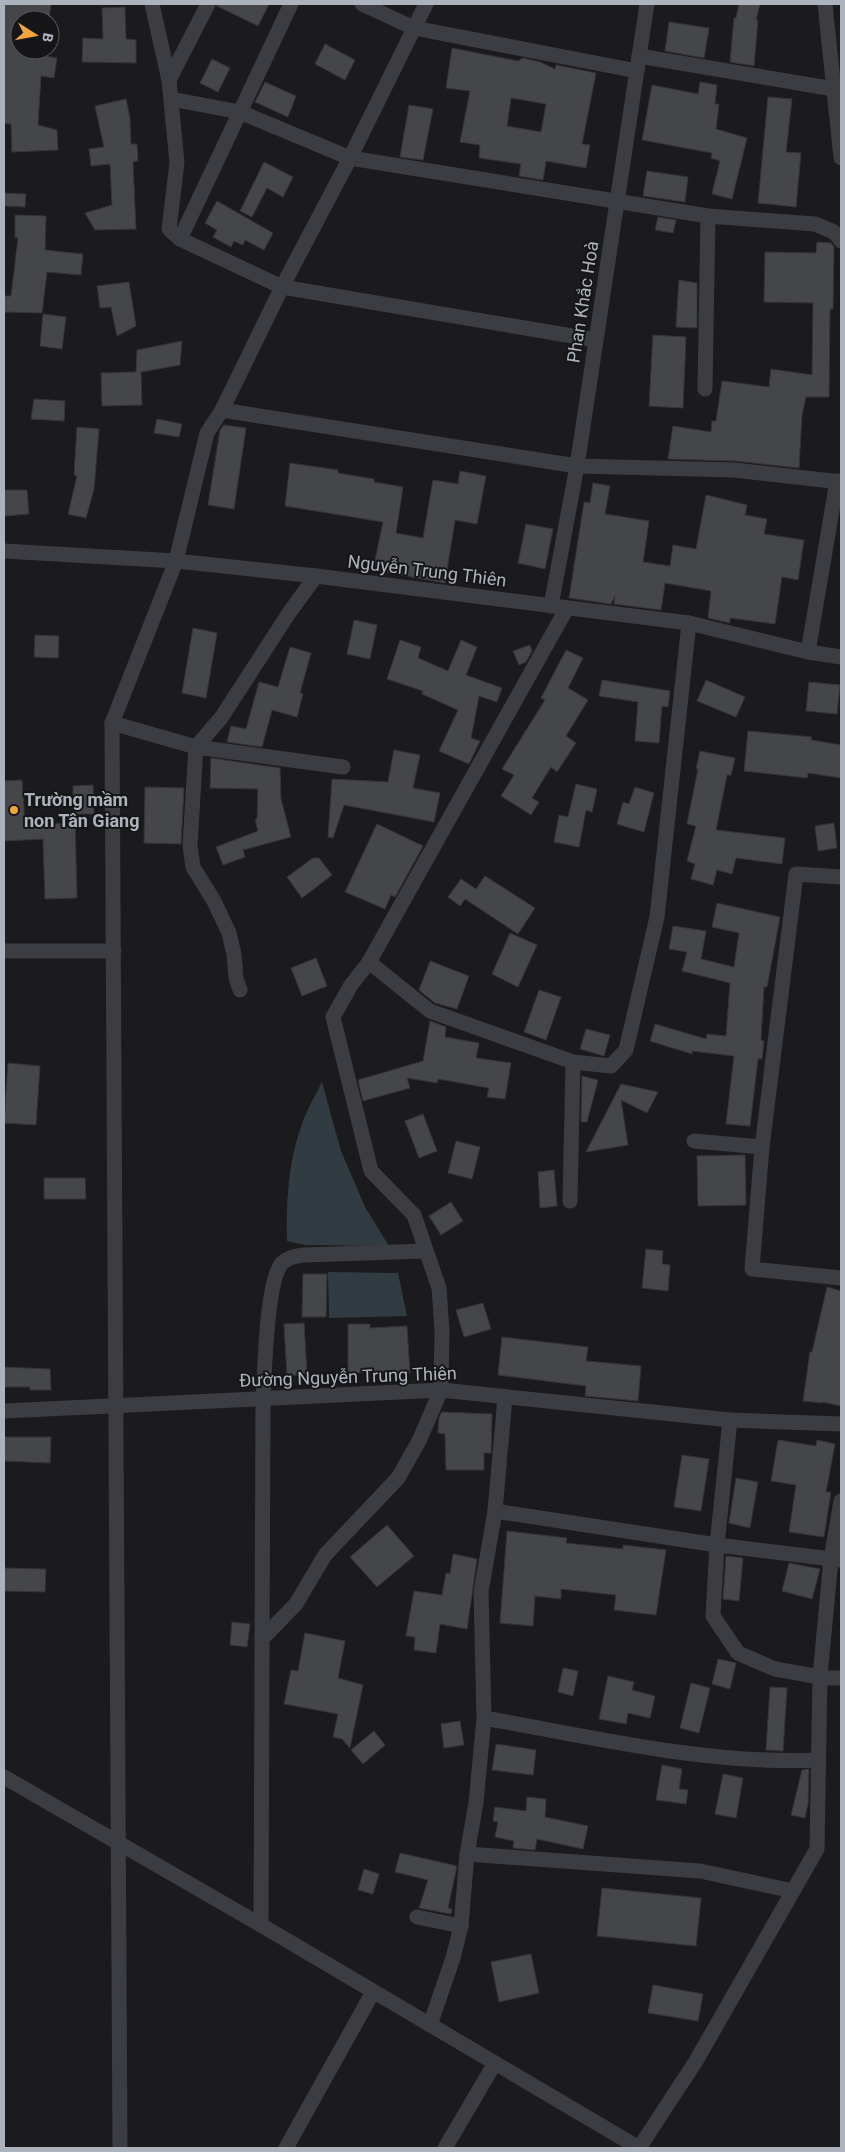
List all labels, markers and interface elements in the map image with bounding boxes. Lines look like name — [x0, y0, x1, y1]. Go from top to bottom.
north arrow — [10, 10, 60, 60]
text: B — [39, 32, 56, 43]
street label: Phan Khắc Hoà — [562, 239, 603, 364]
street label: Nguyễn Trung Thiên — [347, 550, 508, 591]
place label: Trường mầm non Tân Giang — [24, 789, 139, 831]
marker: Trường mầm non Tân Giang — [8, 804, 20, 816]
street label: Đường Nguyễn Trung Thiên — [239, 1362, 457, 1391]

